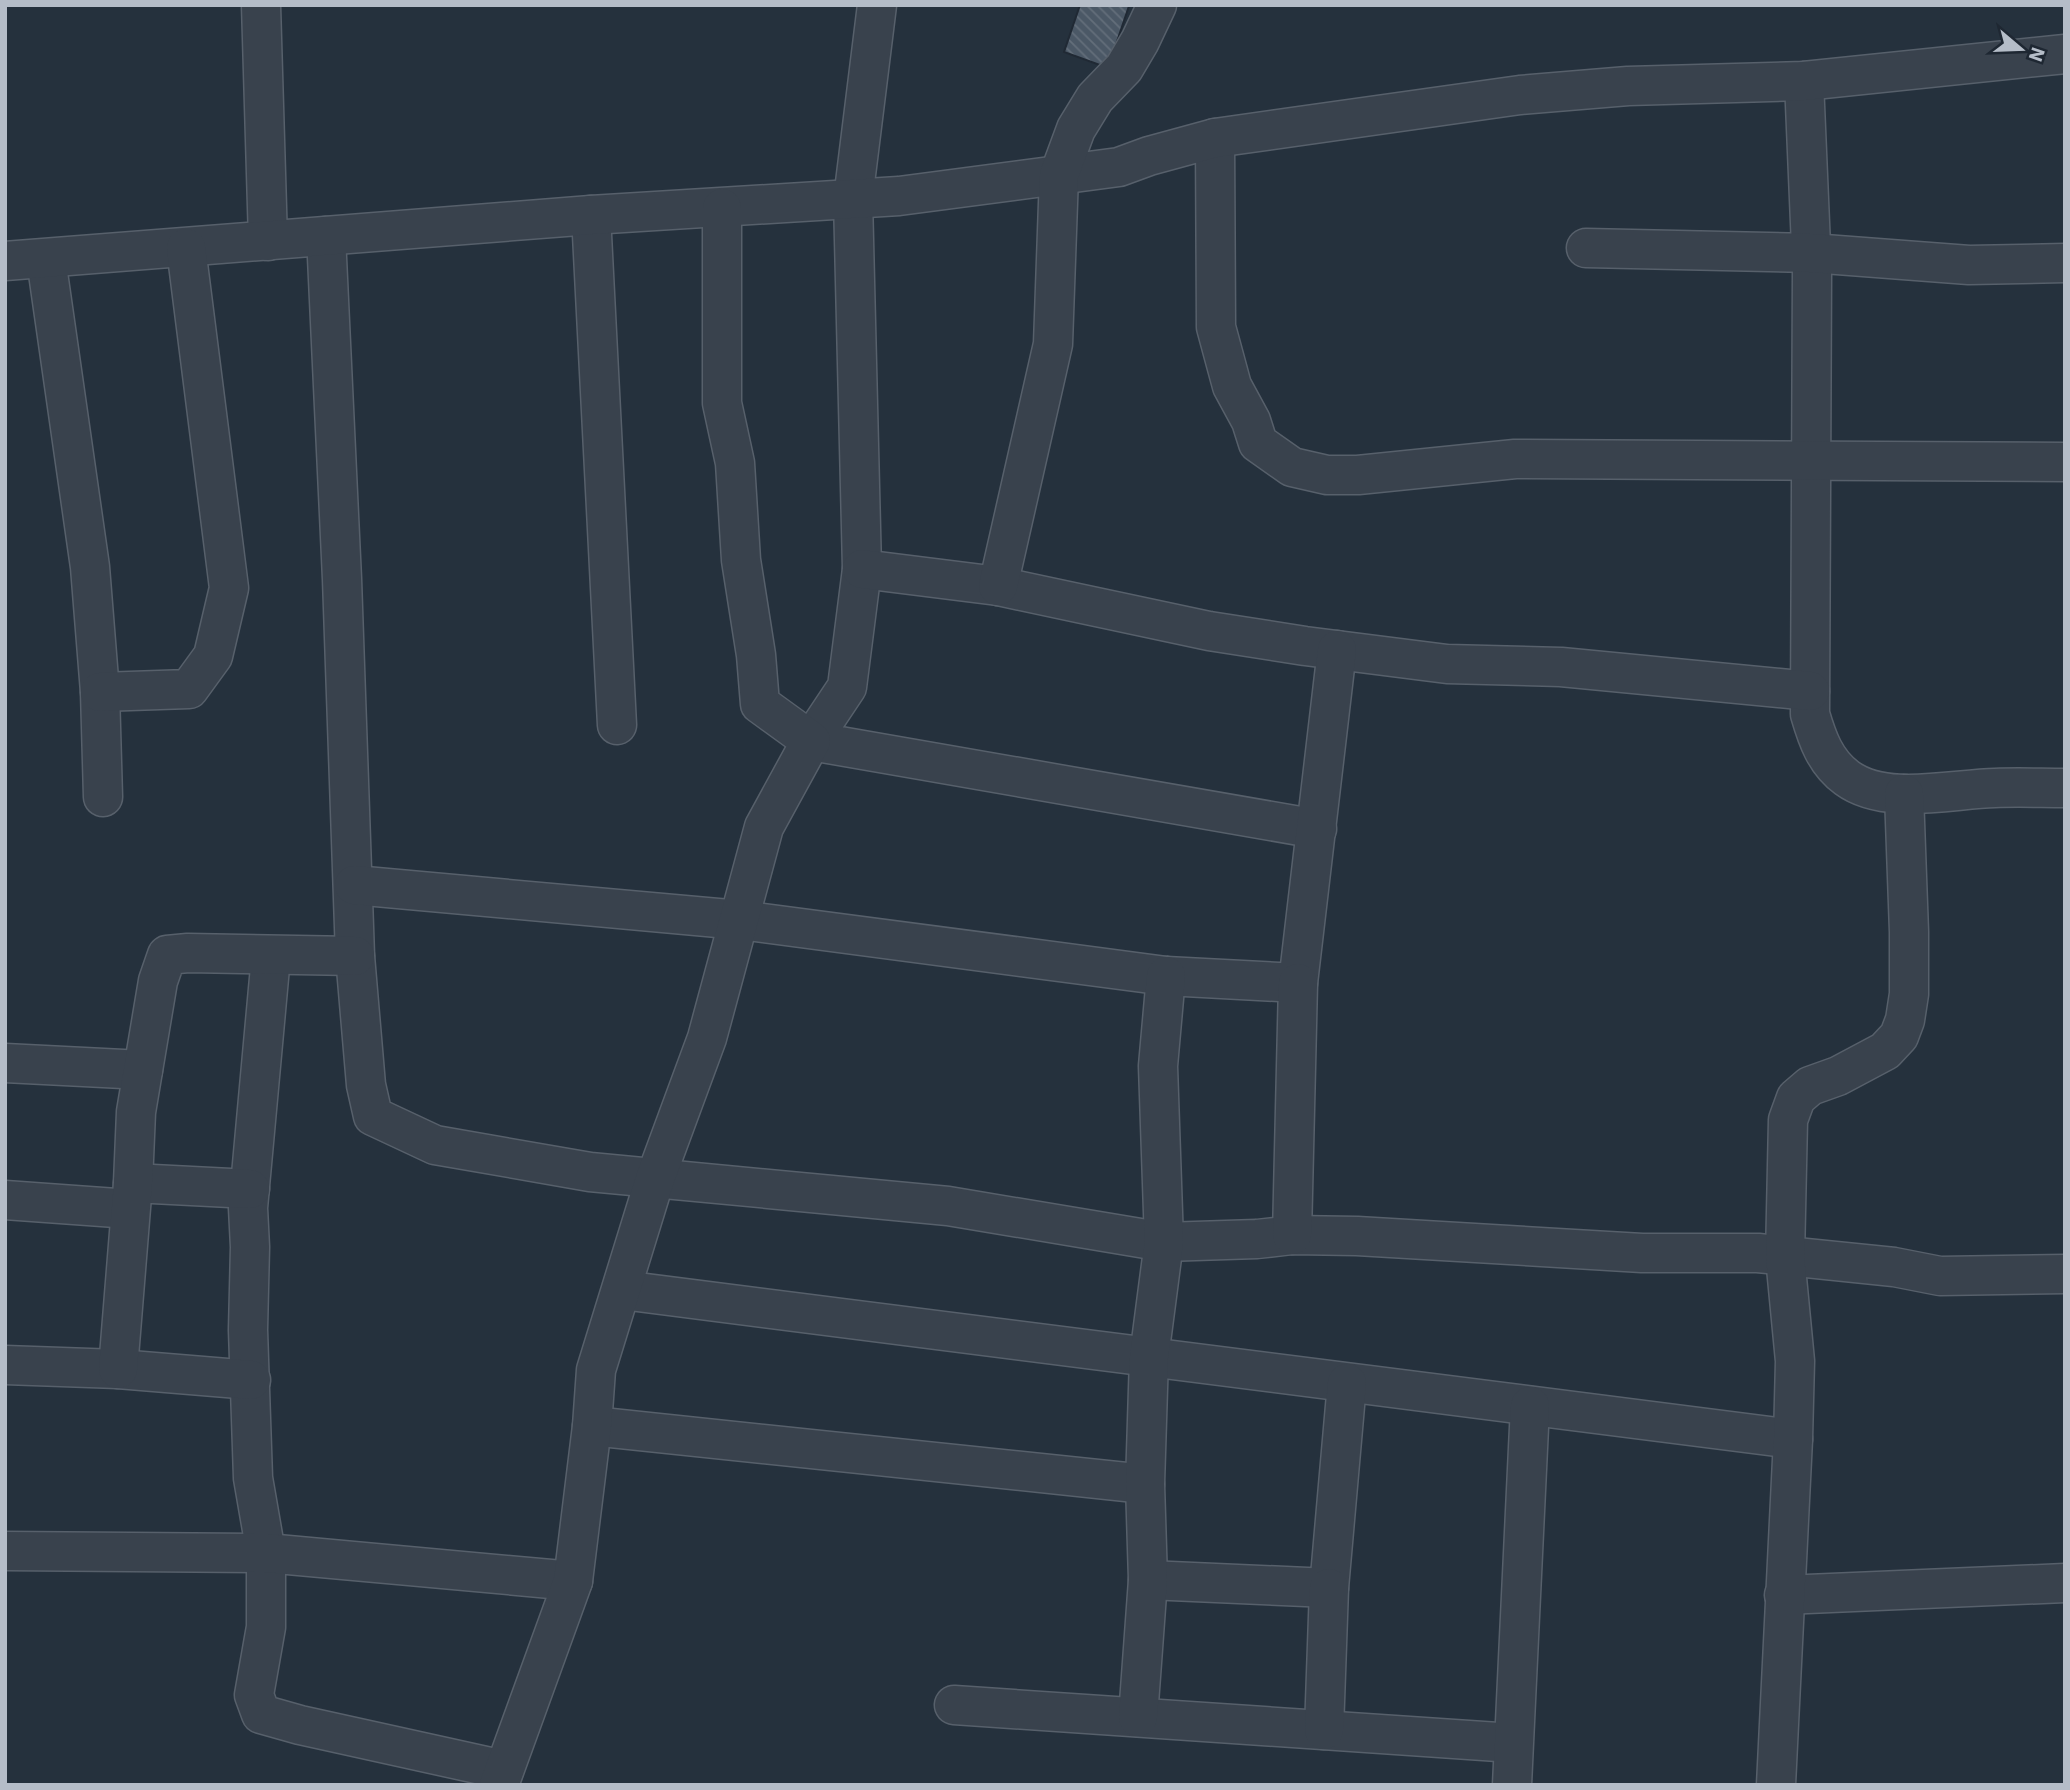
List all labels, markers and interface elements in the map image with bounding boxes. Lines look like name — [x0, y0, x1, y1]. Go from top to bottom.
north arrow — [1986, 14, 2056, 84]
text: N — [2023, 44, 2051, 65]

